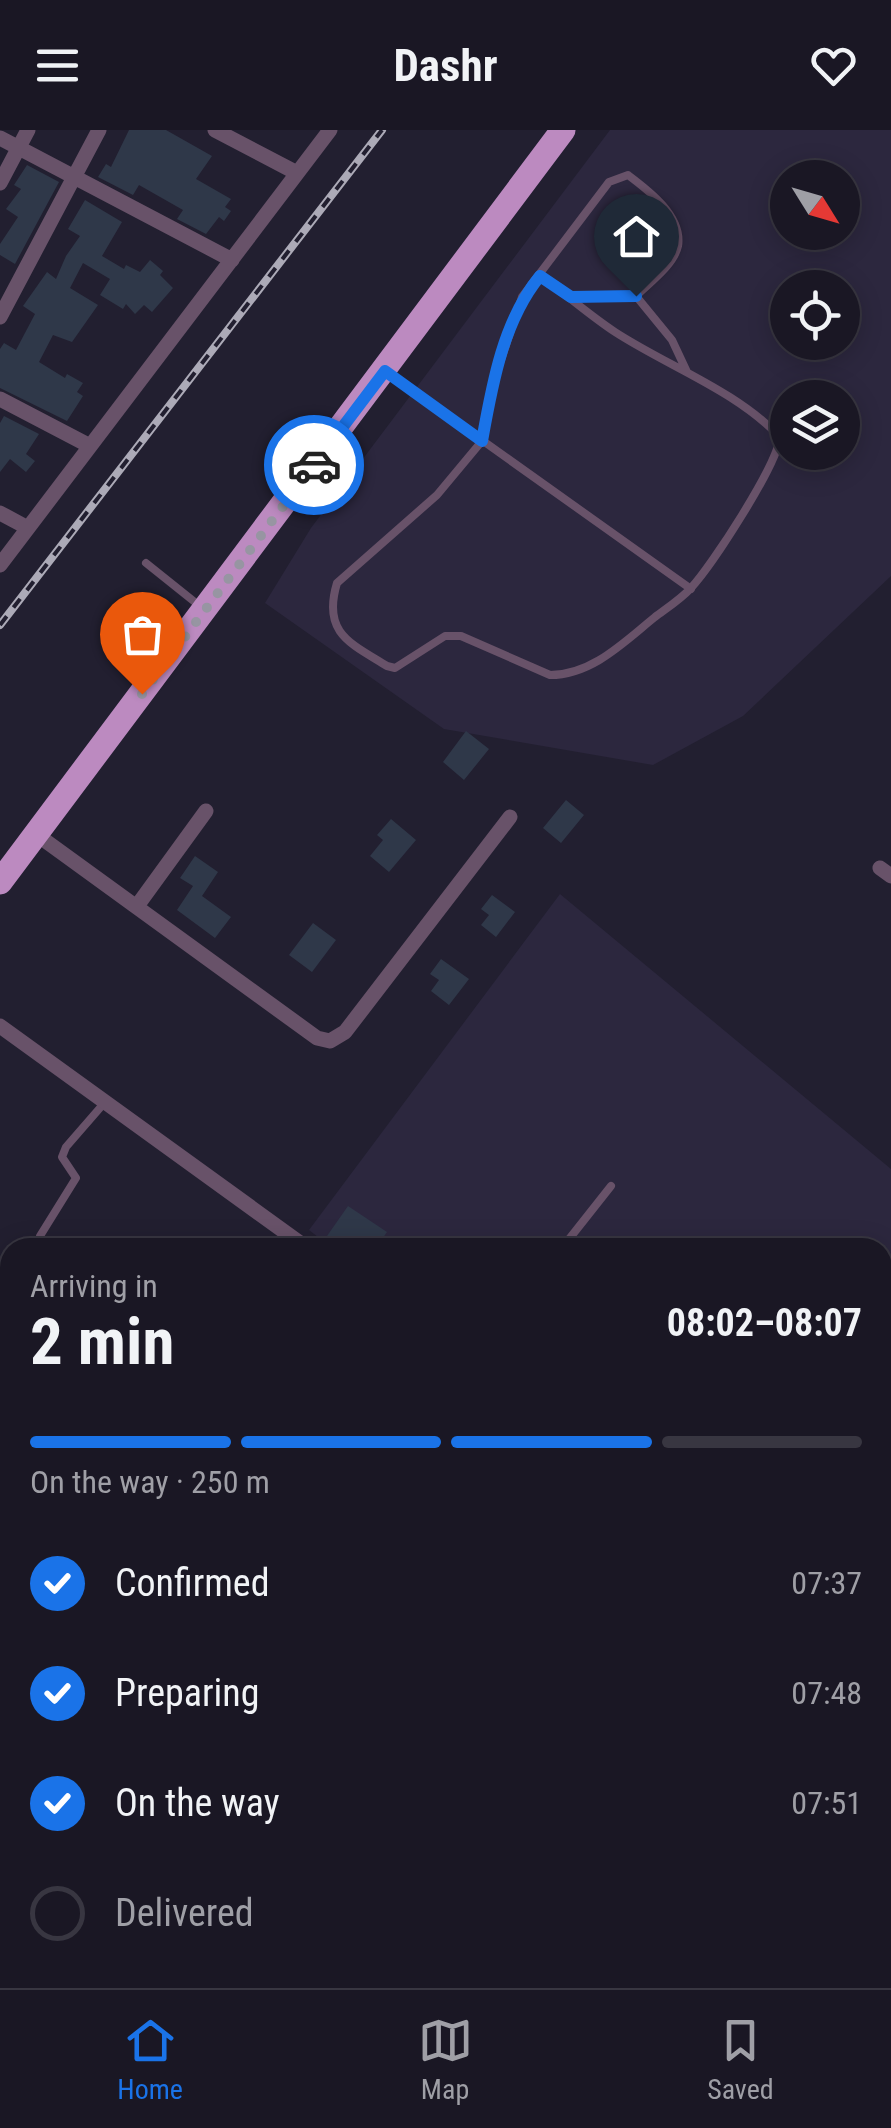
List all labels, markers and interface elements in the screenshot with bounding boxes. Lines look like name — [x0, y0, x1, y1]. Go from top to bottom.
icon: menu — [30, 38, 85, 93]
icon: heart — [806, 38, 861, 93]
text: Dashr — [393, 39, 498, 92]
north arrow — [770, 160, 860, 250]
map controls — [770, 160, 860, 470]
pin — [594, 194, 679, 297]
icon: home — [609, 209, 664, 264]
button: locate — [770, 270, 860, 360]
button: layers — [770, 380, 860, 470]
courier — [264, 415, 364, 515]
icon: car — [287, 438, 342, 493]
pin — [100, 592, 185, 695]
icon: bag — [115, 607, 170, 662]
text: Arriving in — [30, 1267, 158, 1305]
text: 08:02–08:07 — [667, 1301, 862, 1345]
text: 2 min — [30, 1304, 174, 1380]
text: On the way · 250 m — [30, 1463, 270, 1501]
icon: check — [30, 1556, 85, 1611]
text: Confirmed — [115, 1561, 270, 1605]
text: 07:37 — [791, 1564, 862, 1602]
icon: check — [30, 1666, 85, 1721]
text: Preparing — [115, 1671, 260, 1715]
text: 07:48 — [791, 1674, 862, 1712]
icon: check — [30, 1776, 85, 1831]
text: On the way — [115, 1781, 280, 1825]
text: 07:51 — [791, 1784, 862, 1822]
text: Delivered — [115, 1891, 254, 1935]
tab: Home — [117, 2013, 183, 2106]
tab: Map — [418, 2013, 473, 2106]
tab: Saved — [707, 2013, 774, 2106]

